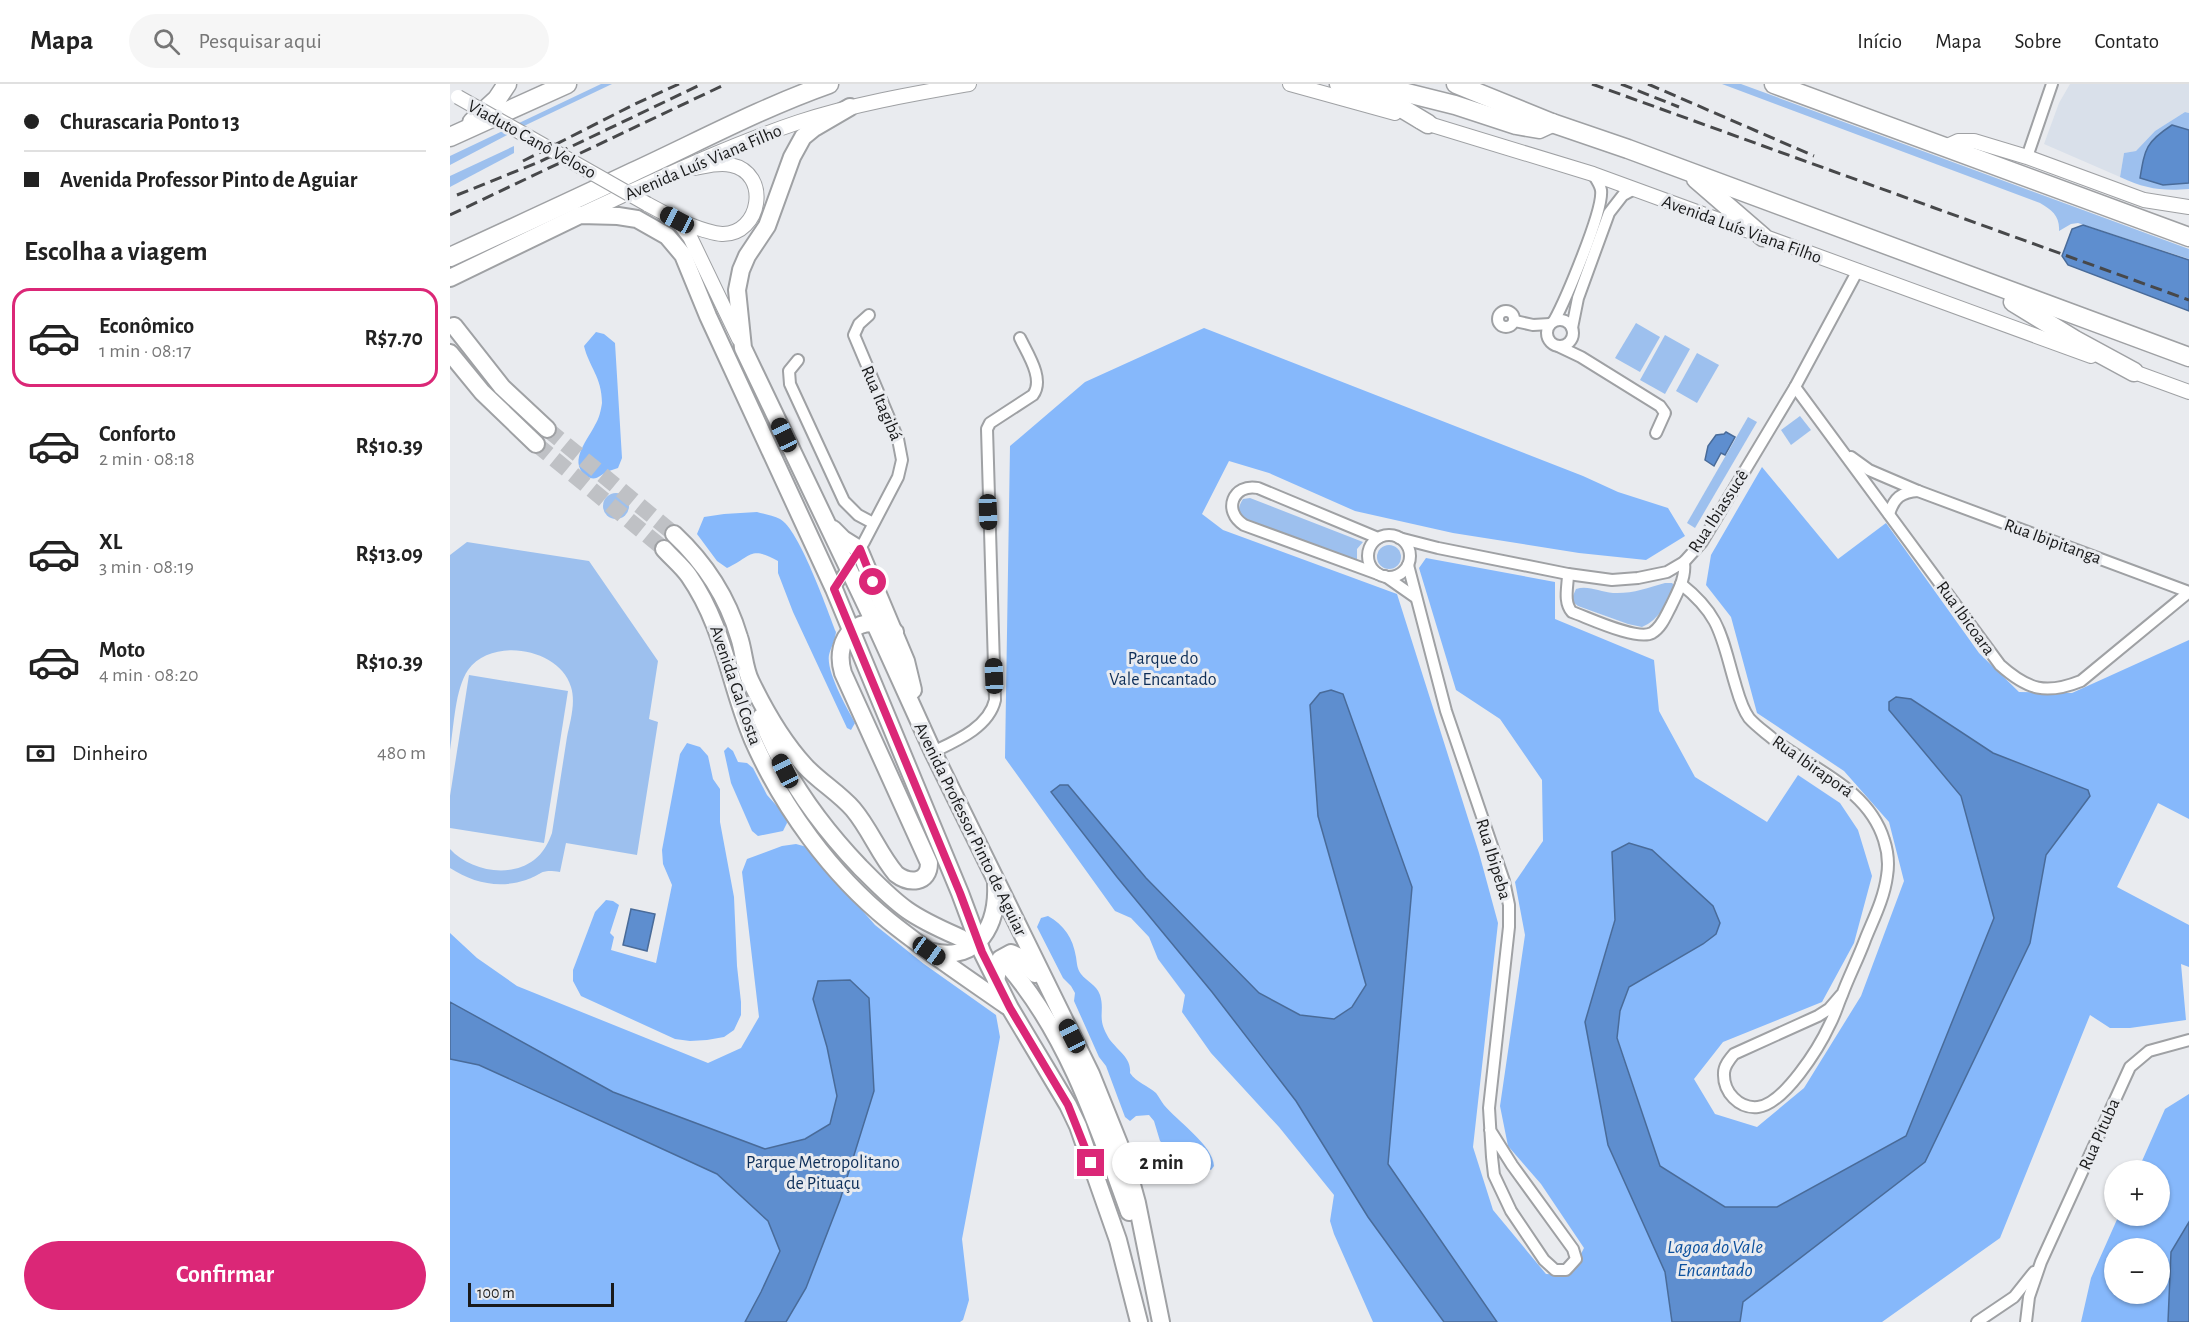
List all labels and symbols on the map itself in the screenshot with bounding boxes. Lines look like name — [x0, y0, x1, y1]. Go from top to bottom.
street label: Viaduto Canô Veloso — [464, 97, 599, 183]
street label: Avenida Luís Viana Filho — [622, 122, 785, 204]
street label: Avenida Luís Viana Filho — [1659, 193, 1824, 267]
car — [657, 204, 697, 236]
street label: Rua Itagibá — [857, 363, 905, 443]
car — [768, 415, 800, 455]
street label: Rua Ibiassucê — [1686, 467, 1752, 556]
car — [978, 494, 998, 530]
street label: Rua Ibipitanga — [2002, 516, 2104, 568]
route start — [859, 568, 886, 595]
street label: Rua Ibicoara — [1933, 578, 1998, 659]
street label: Avenida Gal Costa — [706, 623, 764, 747]
park label: Parque do Vale Encantado — [1109, 650, 1217, 689]
car — [984, 658, 1004, 694]
street label: Avenida Professor Pinto de Aguiar — [910, 720, 1030, 939]
street label: Rua Ibiraporá — [1769, 732, 1856, 801]
car — [769, 751, 801, 791]
street label: Rua Ibipeba — [1472, 817, 1514, 902]
car — [909, 933, 949, 969]
car — [1056, 1016, 1088, 1056]
street label: Rua Pituba — [2076, 1096, 2124, 1173]
callout: 2 min — [1112, 1142, 1211, 1184]
route end — [1077, 1149, 1104, 1176]
park label: Parque Metropolitano de Pituaçu — [746, 1154, 900, 1193]
water label: Lagoa do Vale Encantado — [1667, 1237, 1764, 1280]
scale bar — [468, 1280, 614, 1308]

